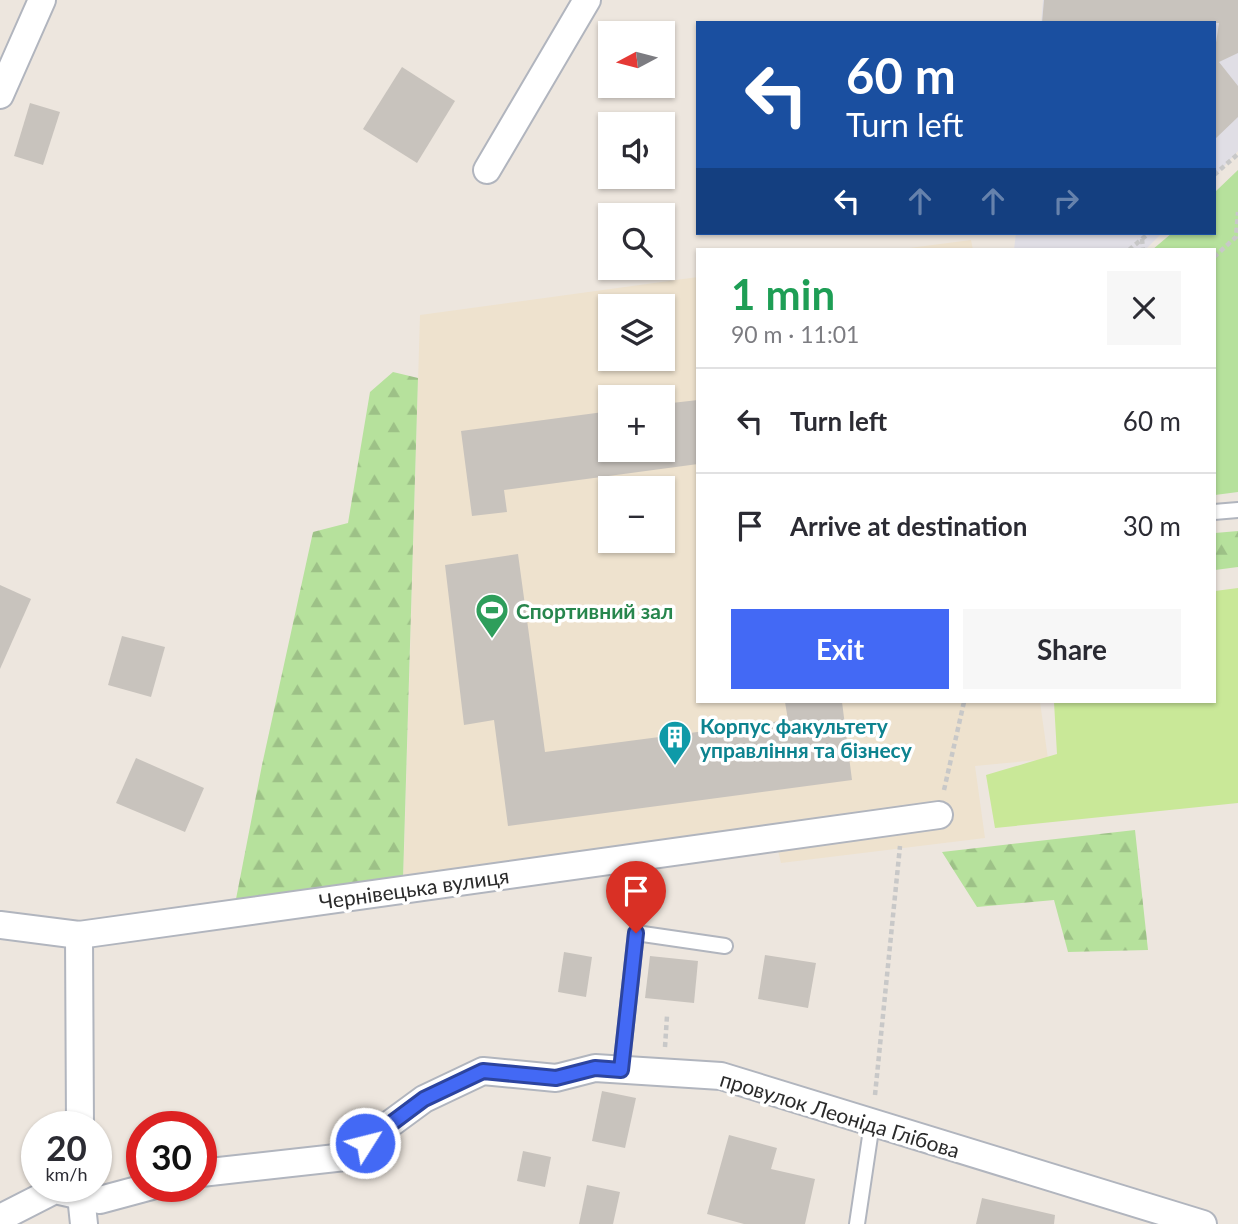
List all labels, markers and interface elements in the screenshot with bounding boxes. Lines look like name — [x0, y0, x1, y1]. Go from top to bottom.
north arrow — [598, 21, 676, 98]
map controls — [598, 21, 675, 553]
text: 60 m — [846, 46, 956, 104]
icon: left — [731, 49, 822, 140]
text: Turn left — [846, 105, 963, 144]
button: sound — [598, 112, 675, 189]
icon: left — [828, 182, 866, 220]
icon: ahead — [901, 182, 939, 220]
icon: ahead — [974, 182, 1012, 220]
icon: right — [1047, 182, 1085, 220]
button: search — [598, 203, 675, 280]
text: 1 min — [731, 269, 835, 319]
button: close — [1107, 271, 1181, 345]
button: layers — [598, 294, 675, 371]
text: 90 m · 11:01 — [731, 320, 859, 348]
button: + — [598, 385, 675, 462]
icon: left — [731, 402, 769, 440]
text: Turn left — [790, 405, 887, 437]
text: 60 m — [1123, 405, 1181, 437]
button: − — [598, 476, 675, 553]
icon: arrive — [731, 507, 769, 545]
text: Arrive at destination — [790, 510, 1027, 542]
text: 30 m — [1123, 510, 1181, 542]
sports icon: Спортивний зал — [473, 591, 511, 640]
place label: Спортивний зал — [516, 598, 673, 623]
button: Exit — [731, 609, 949, 689]
button: Share — [963, 609, 1181, 689]
place label: Корпус факультету управління та бізнесу — [700, 713, 913, 762]
building icon: Корпус факультету управління та бізнесу — [656, 718, 694, 767]
pin — [606, 861, 666, 933]
street label: Чернівецька вулиця — [317, 862, 511, 914]
icon: arrive — [617, 872, 655, 910]
street label: провулок Леоніда Глібова — [717, 1066, 963, 1162]
position arrow — [328, 1106, 402, 1180]
speed limit sign: 30 — [126, 1111, 217, 1202]
text: 20 — [46, 1126, 87, 1168]
text: km/h — [45, 1163, 88, 1185]

